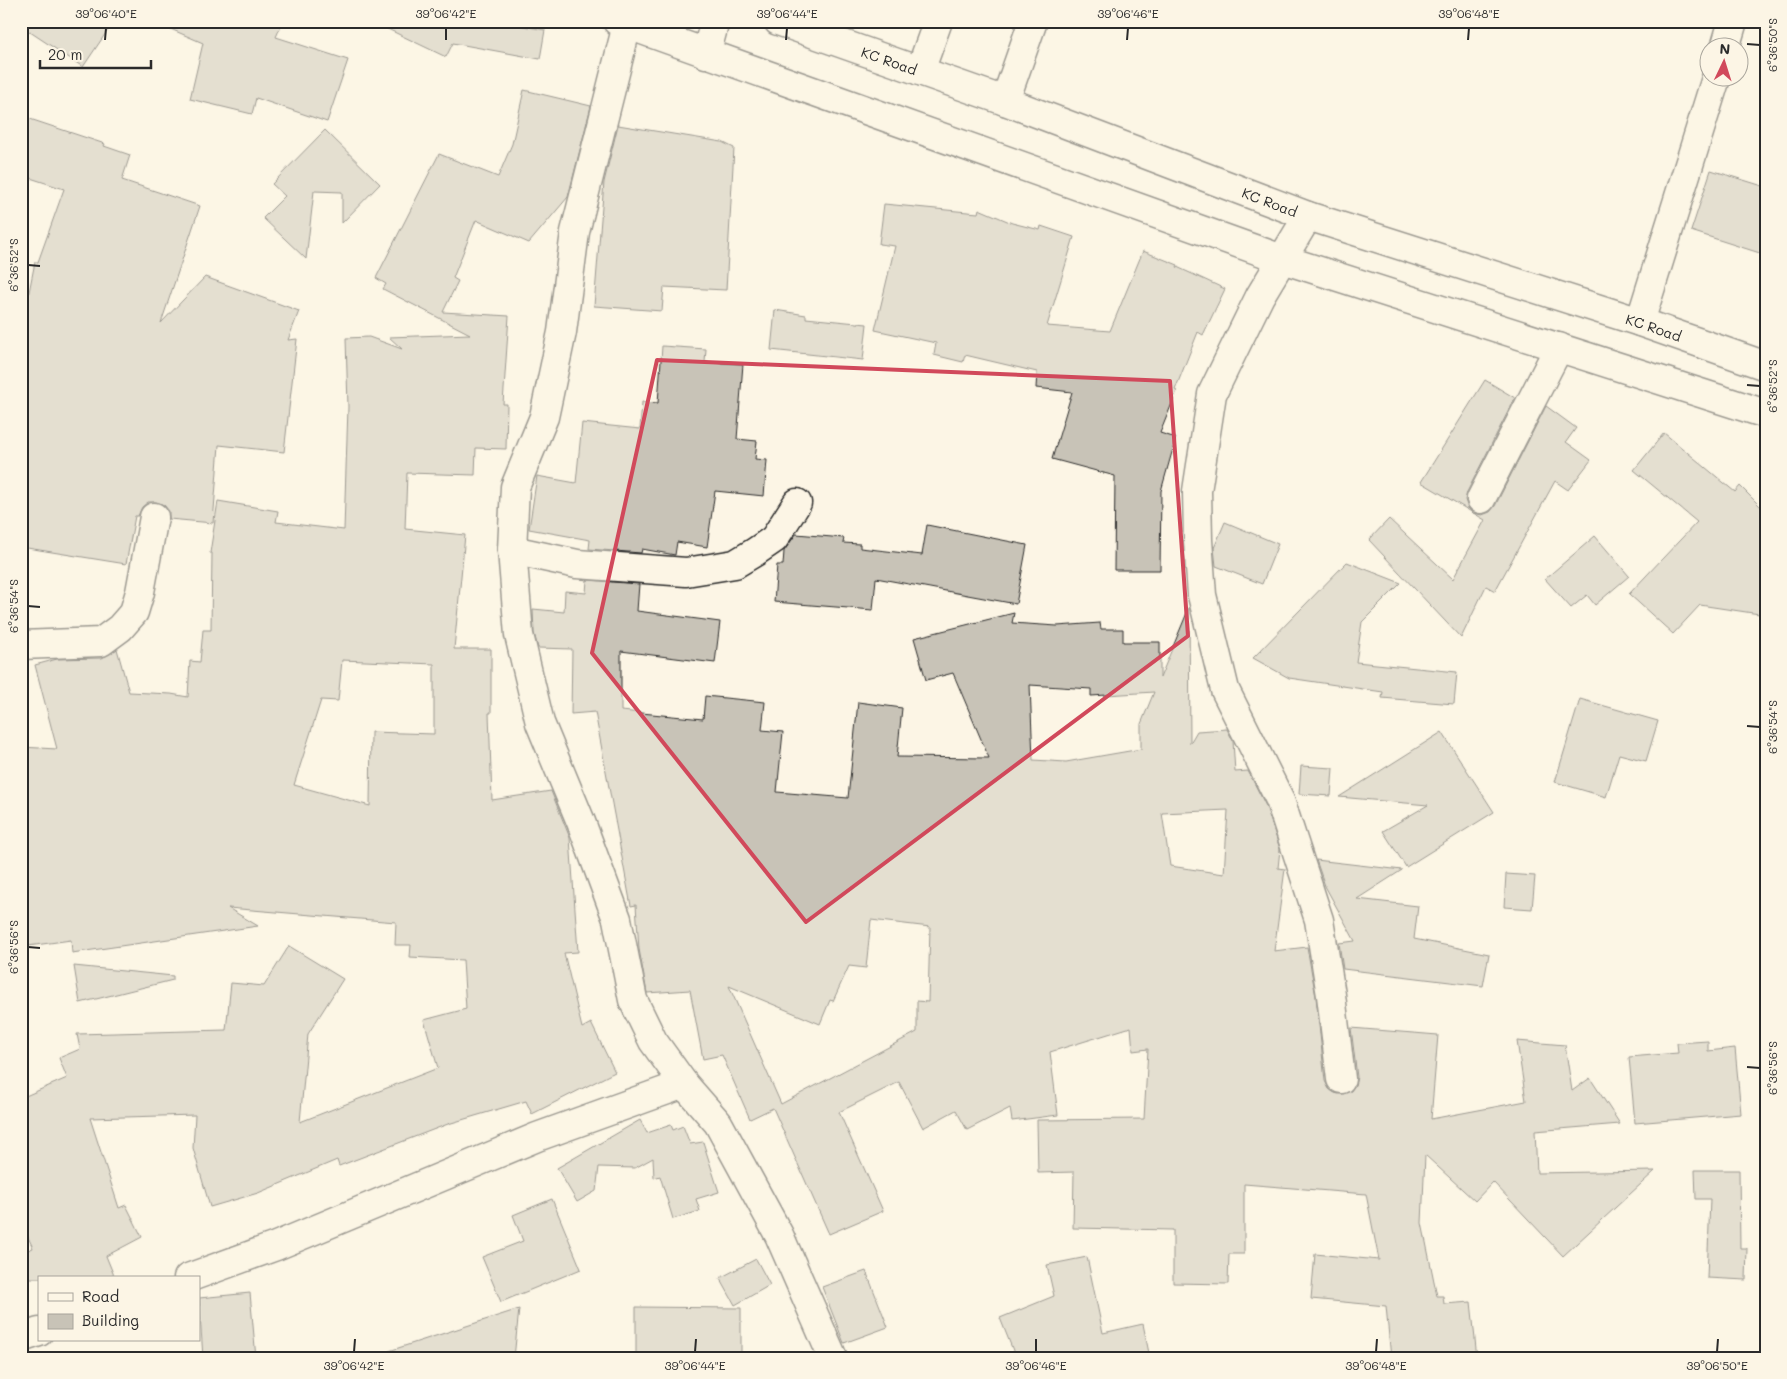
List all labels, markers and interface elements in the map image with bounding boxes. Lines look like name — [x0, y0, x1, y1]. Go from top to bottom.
text: 39°06'40"E — [75, 5, 137, 21]
text: 39°06'42"E — [416, 5, 477, 21]
text: 39°06'44"E — [756, 5, 818, 21]
text: 39°06'46"E — [1097, 5, 1159, 21]
text: 39°06'48"E — [1438, 5, 1500, 21]
text: 6°36'50"S — [1764, 18, 1780, 72]
scale bar — [40, 38, 151, 70]
north arrow — [1700, 38, 1750, 88]
text: N — [1719, 39, 1731, 58]
street label: KC Road — [859, 42, 920, 79]
text: 20 m — [48, 44, 82, 64]
street label: KC Road — [1239, 182, 1300, 221]
text: 6°36'52"S — [5, 238, 21, 292]
street label: KC Road — [1624, 309, 1684, 345]
text: 6°36'52"S — [1764, 359, 1780, 413]
text: 6°36'54"S — [5, 579, 21, 633]
text: 6°36'54"S — [1764, 700, 1780, 754]
text: 6°36'56"S — [5, 920, 21, 974]
text: 6°36'56"S — [1764, 1041, 1780, 1095]
legend — [38, 1276, 200, 1342]
text: Road — [82, 1286, 119, 1306]
text: Building — [82, 1310, 139, 1330]
text: 39°06'42"E — [324, 1357, 385, 1373]
text: 39°06'44"E — [664, 1357, 726, 1373]
text: 39°06'46"E — [1005, 1357, 1067, 1373]
text: 39°06'48"E — [1345, 1357, 1407, 1373]
text: 39°06'50"E — [1686, 1357, 1748, 1373]

